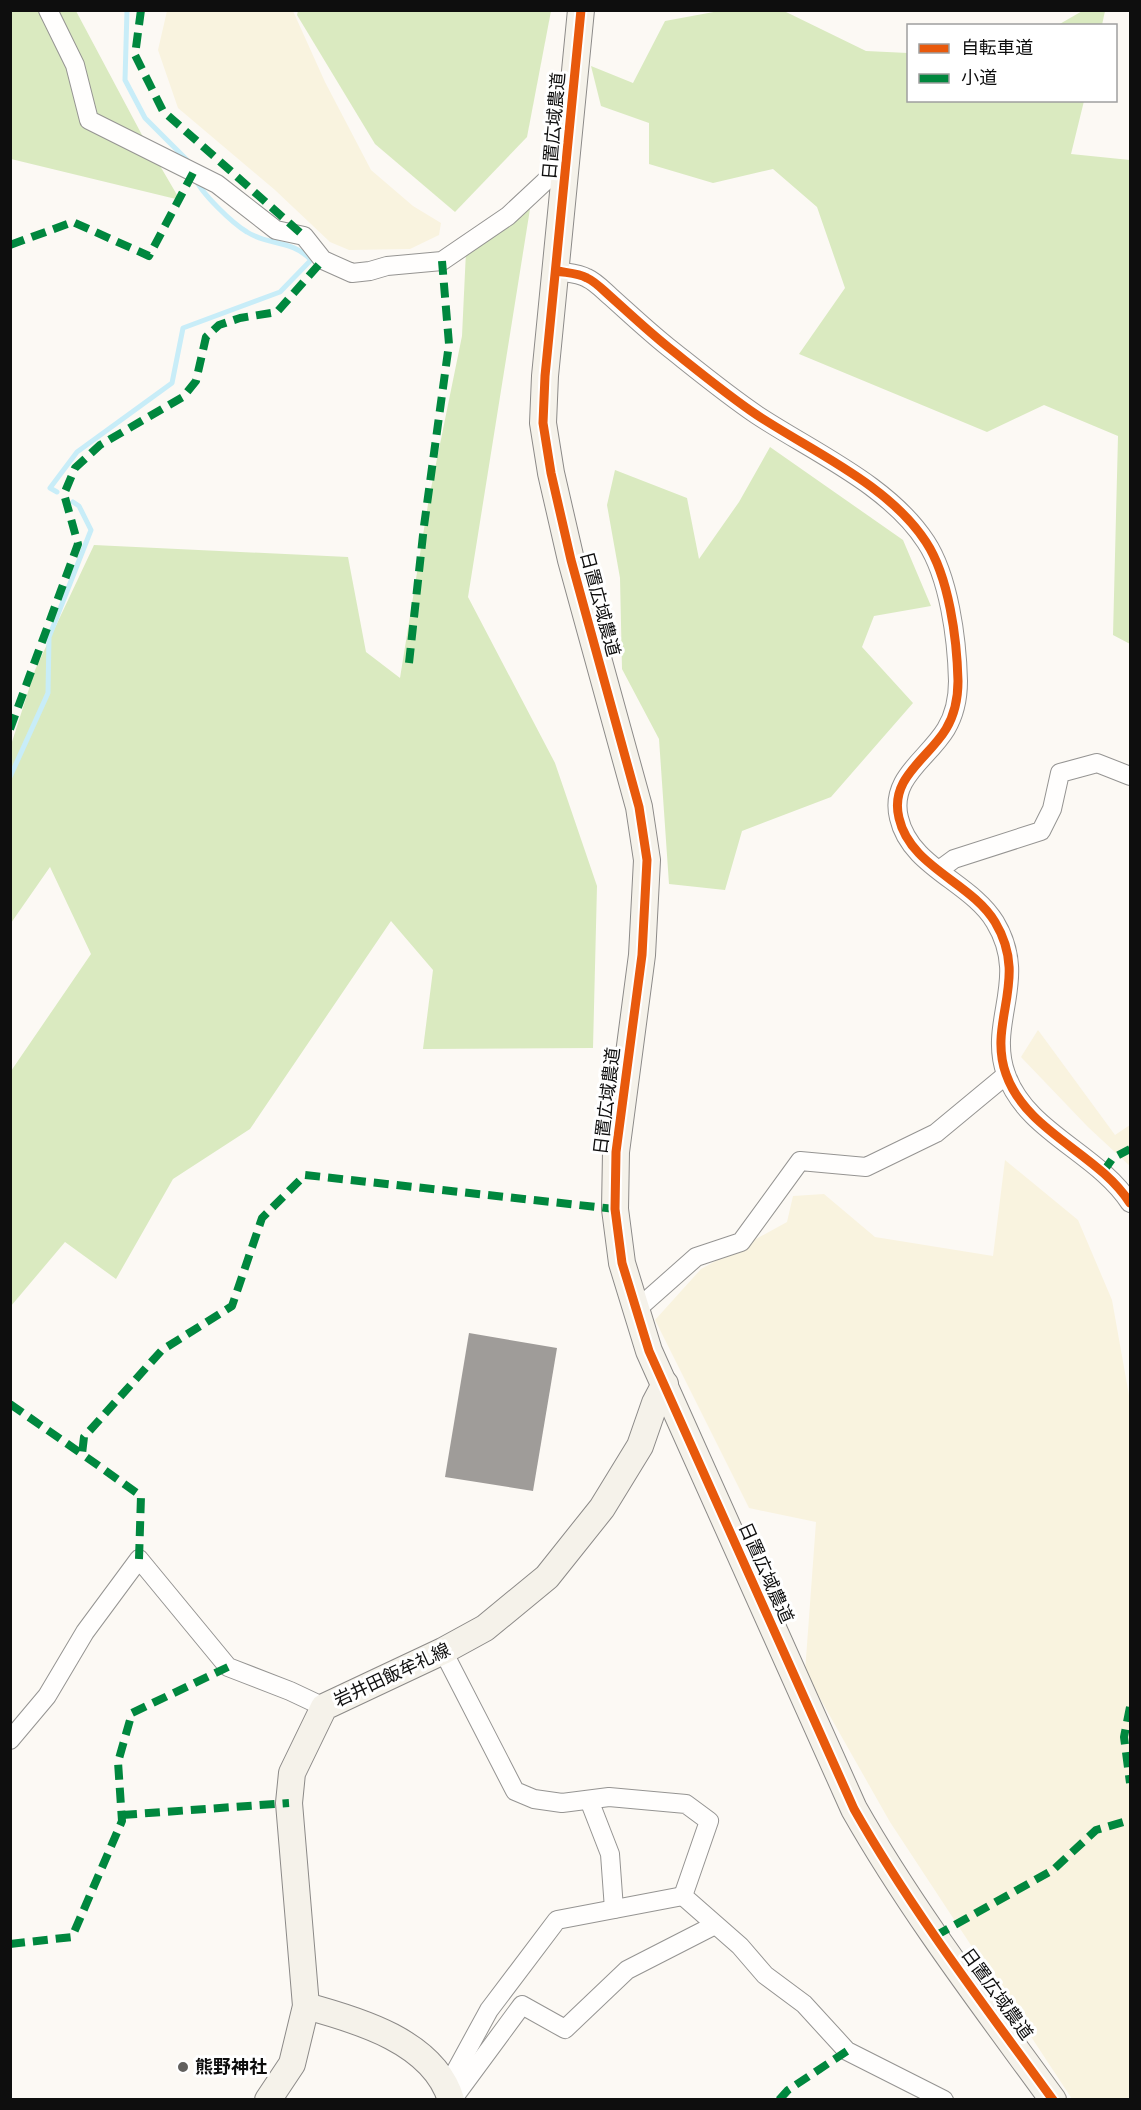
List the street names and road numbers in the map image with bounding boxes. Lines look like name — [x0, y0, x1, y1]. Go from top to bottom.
street label: 日置広域農道 — [538, 71, 569, 181]
street label: 日置広域農道 — [576, 549, 625, 659]
street label: 日置広域農道 — [590, 1046, 624, 1156]
street label: 日置広域農道 — [735, 1519, 798, 1626]
street label: 岩井田飯牟礼線 — [330, 1638, 453, 1711]
street label: 日置広域農道 — [957, 1944, 1038, 2044]

